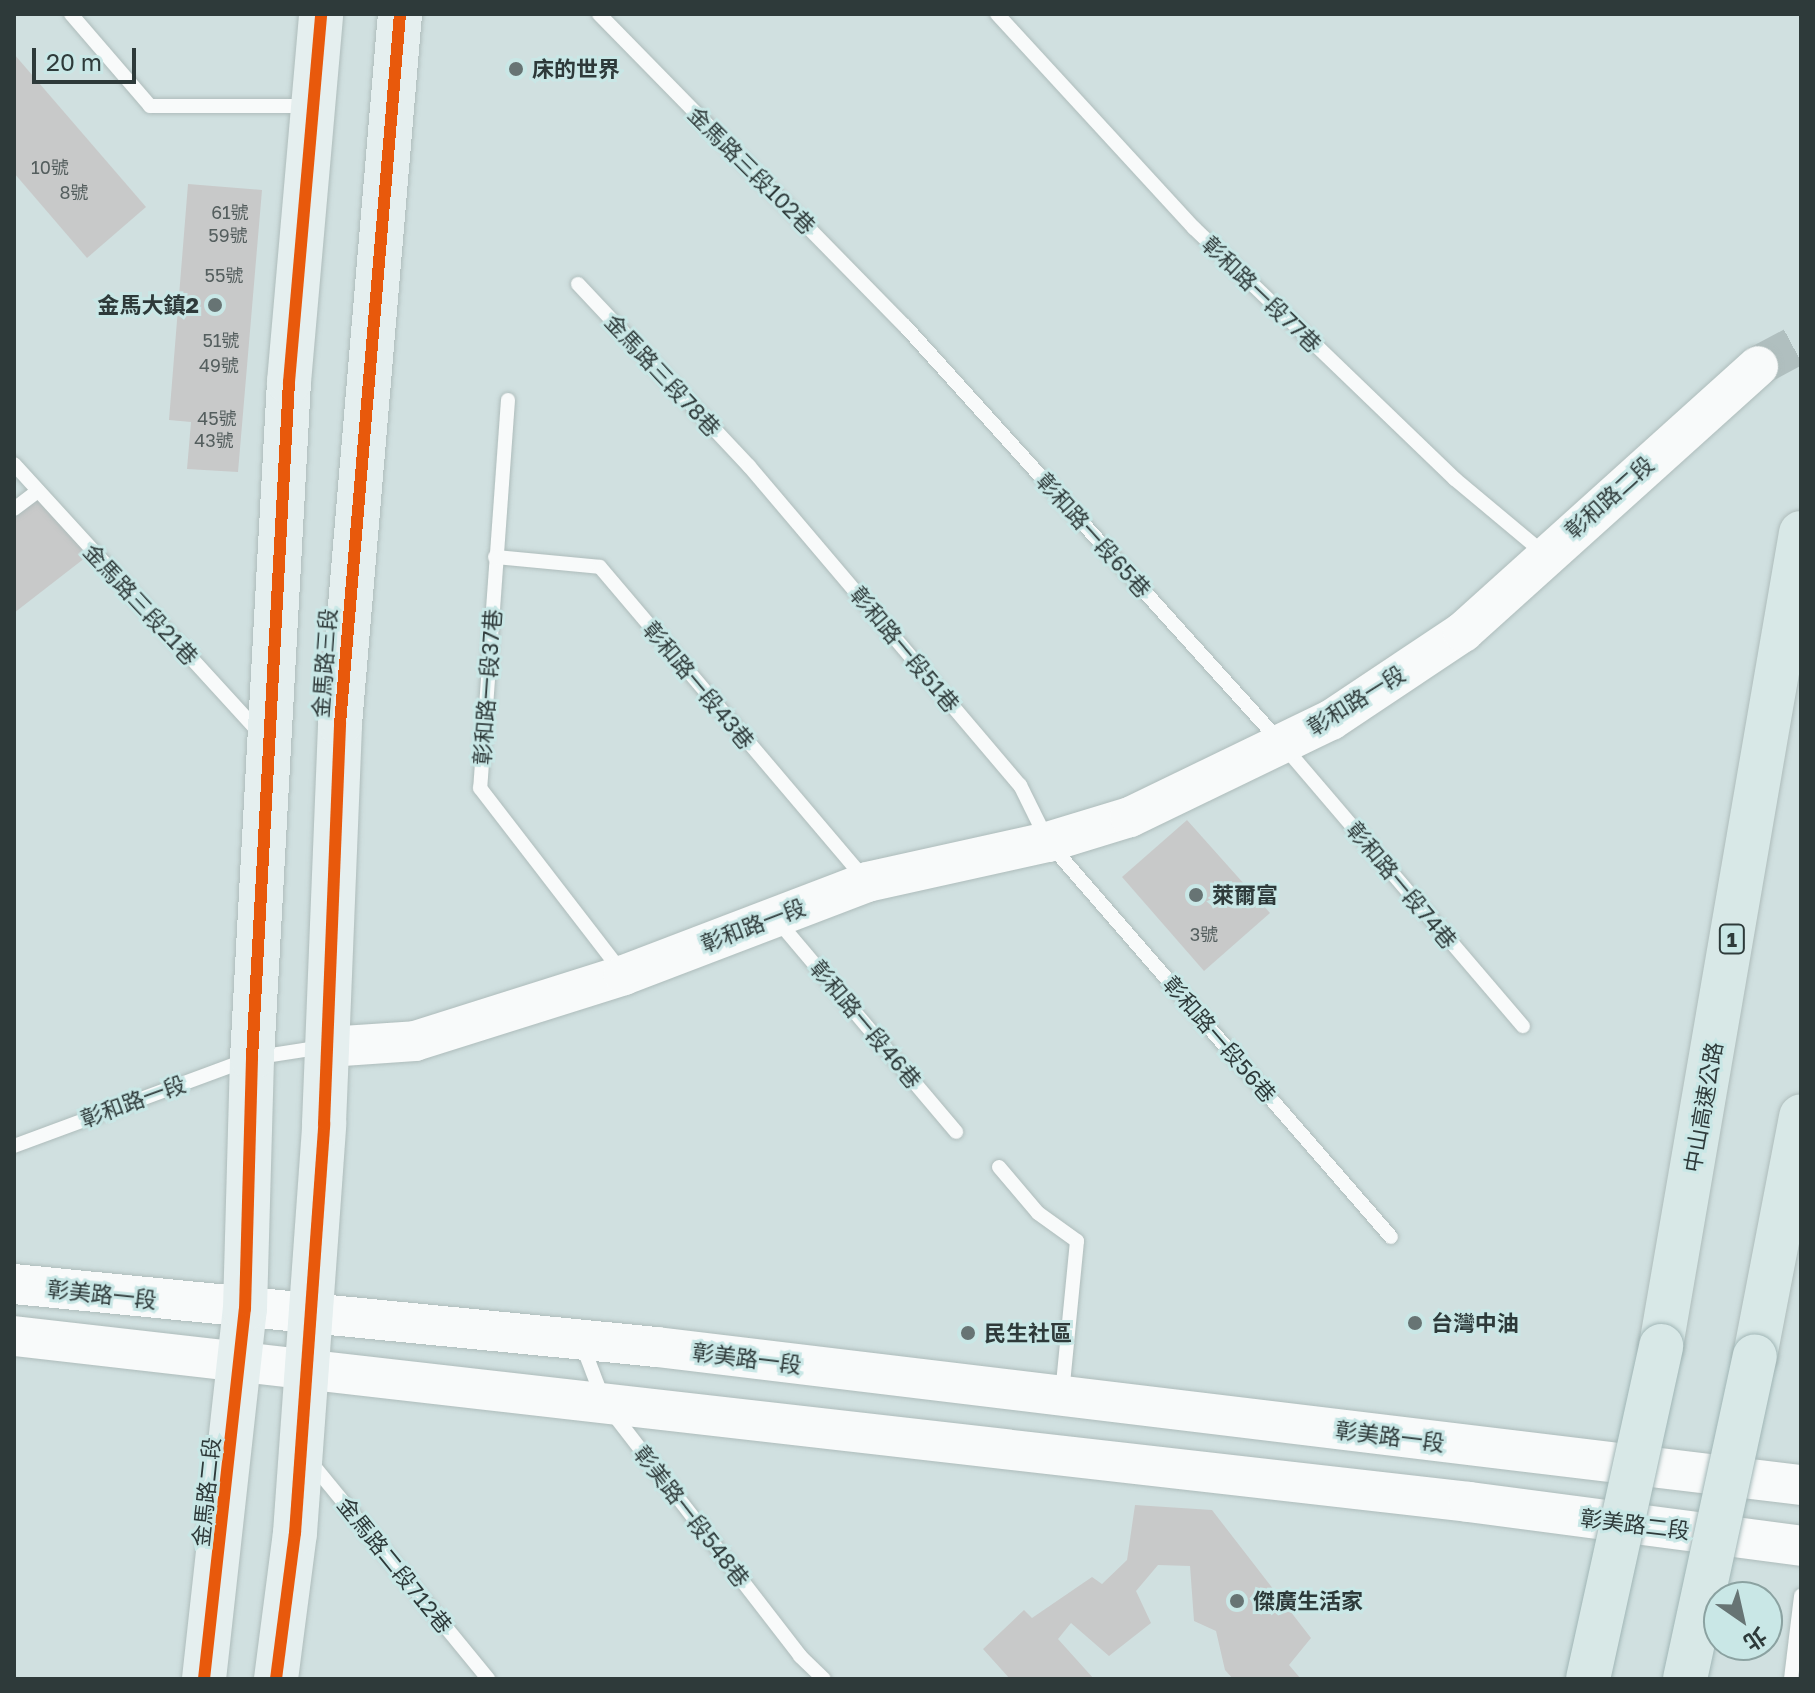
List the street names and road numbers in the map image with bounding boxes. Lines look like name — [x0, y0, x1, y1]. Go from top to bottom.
street label: 金馬路三段102巷 — [683, 101, 821, 239]
street label: 彰和路一段77巷 — [1197, 231, 1327, 357]
street label: 金馬路三段78巷 — [600, 309, 726, 441]
street label: 彰和路二段 — [1559, 450, 1659, 544]
street label: 彰和路一段65巷 — [1031, 467, 1157, 603]
street label: 金馬路三段21巷 — [78, 538, 204, 670]
street label: 彰和路一段51巷 — [845, 581, 965, 717]
street label: 金馬路三段 — [307, 607, 341, 719]
street label: 彰和路一段37巷 — [468, 608, 506, 766]
street label: 彰和路一段43巷 — [638, 616, 760, 754]
street label: 彰和路一段 — [1302, 660, 1410, 740]
street label: 彰和路一段74巷 — [1341, 816, 1463, 954]
street label: 彰和路一段 — [697, 893, 809, 957]
road number: 1 — [1718, 923, 1746, 955]
street label: 彰和路一段46巷 — [805, 955, 927, 1093]
street label: 彰和路一段56巷 — [1158, 971, 1282, 1107]
street label: 中山高速公路 — [1679, 1040, 1727, 1174]
street label: 彰和路一段 — [77, 1070, 189, 1132]
street label: 彰美路一段 — [46, 1275, 158, 1313]
street label: 彰美路一段 — [691, 1338, 803, 1378]
street label: 彰美路一段 — [1334, 1416, 1446, 1456]
street label: 金馬路二段 — [187, 1436, 225, 1548]
street label: 彰美路一段548巷 — [629, 1440, 755, 1592]
street label: 金馬路二段712巷 — [332, 1492, 458, 1638]
street label: 彰美路二段 — [1579, 1504, 1691, 1544]

